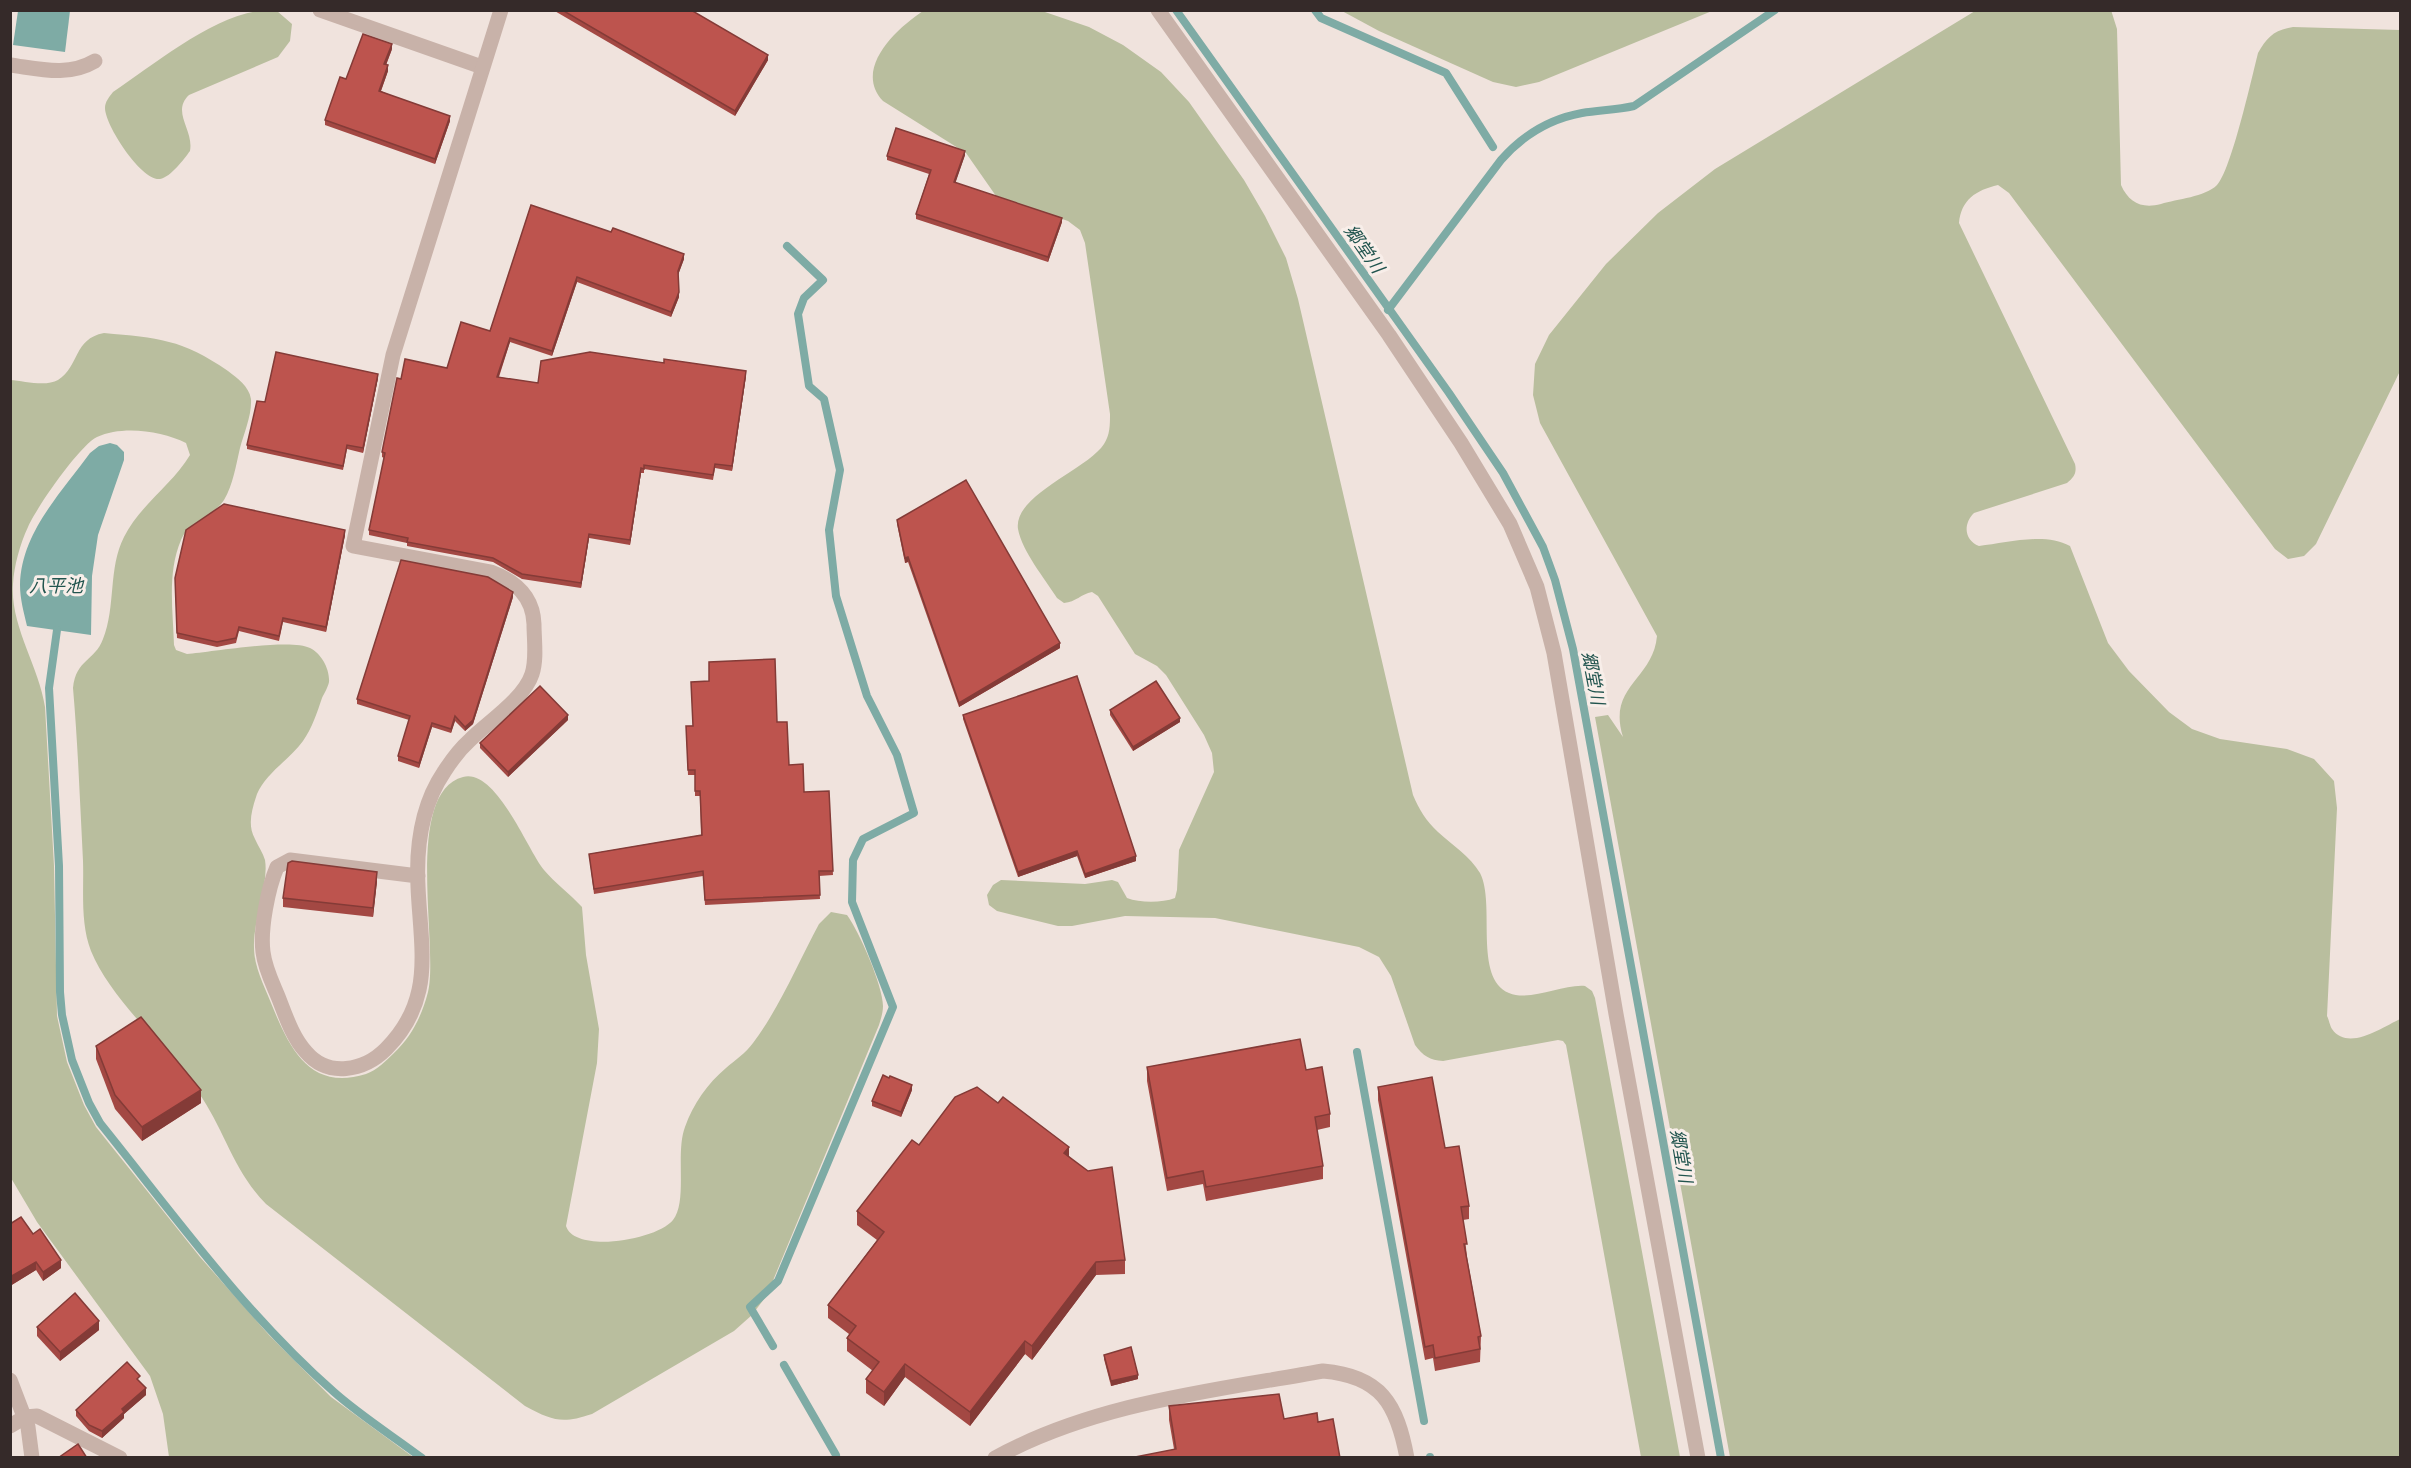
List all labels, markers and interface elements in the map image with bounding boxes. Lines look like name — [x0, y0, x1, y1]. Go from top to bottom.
water label: 郷堂川 — [1340, 221, 1390, 278]
water label: 八平池 — [29, 575, 85, 596]
water label: 郷堂川 — [1578, 649, 1609, 708]
water label: 郷堂川 — [1666, 1128, 1697, 1186]

